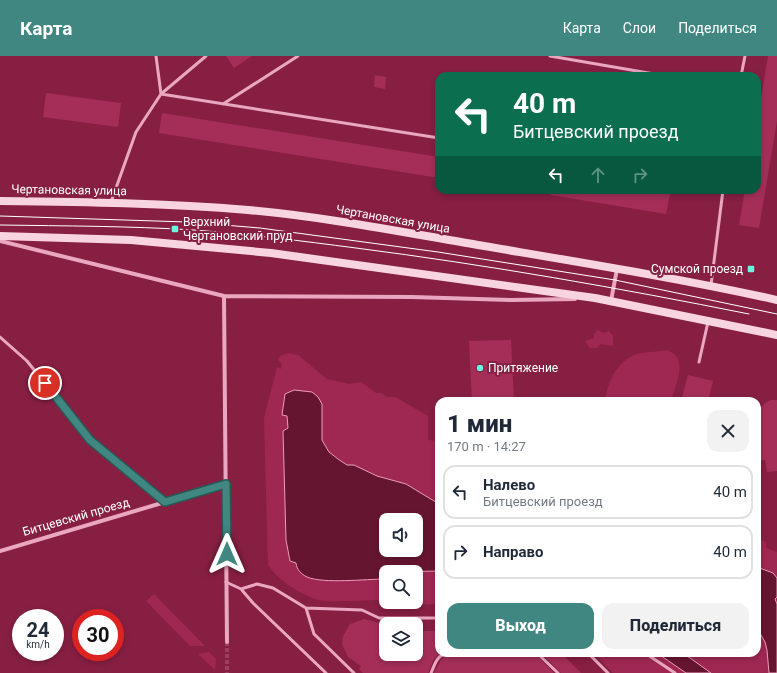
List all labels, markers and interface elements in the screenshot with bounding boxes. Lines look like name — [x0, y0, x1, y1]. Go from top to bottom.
text: Карта — [20, 17, 72, 40]
text: Карта — [563, 20, 601, 36]
text: Слои — [623, 20, 656, 36]
text: Поделиться — [678, 20, 757, 36]
text: 40 m — [513, 87, 576, 120]
icon: left — [447, 88, 499, 140]
text: Битцевский проезд — [513, 121, 679, 142]
icon: left — [545, 164, 567, 186]
icon: ahead — [587, 164, 609, 186]
icon: right — [629, 164, 651, 186]
street label: Чертановская улица — [11, 182, 127, 198]
street label: Чертановская улица — [335, 202, 451, 236]
place label: Верхний Чертановский пруд — [183, 215, 292, 243]
marker: Верхний Чертановский пруд — [170, 224, 180, 234]
place label: Сумской проезд — [651, 262, 743, 276]
marker: Сумской проезд — [746, 264, 756, 274]
place label: Притяжение — [488, 361, 558, 375]
marker: Притяжение — [475, 363, 485, 373]
pin — [28, 366, 62, 400]
icon: arrive — [34, 372, 56, 394]
text: 1 мин — [447, 410, 512, 438]
button: close — [707, 410, 749, 452]
text: 170 m · 14:27 — [447, 439, 526, 454]
text: Налево — [483, 476, 535, 494]
icon: left — [449, 481, 471, 503]
text: 40 m — [713, 483, 747, 501]
text: Битцевский проезд — [483, 494, 603, 509]
street label: Битцевский проезд — [21, 495, 131, 539]
map controls — [379, 513, 423, 661]
button: sound — [379, 513, 423, 557]
position arrow — [206, 533, 248, 575]
icon: right — [449, 541, 471, 563]
text: Направо — [483, 543, 544, 561]
text: 40 m — [713, 543, 747, 561]
button: search — [379, 565, 423, 609]
button: Выход — [447, 603, 594, 649]
button: Поделиться — [602, 603, 749, 649]
speed limit sign: 30 — [72, 609, 124, 661]
button: layers — [379, 617, 423, 661]
text: 24 — [27, 618, 49, 642]
text: km/h — [26, 639, 50, 650]

